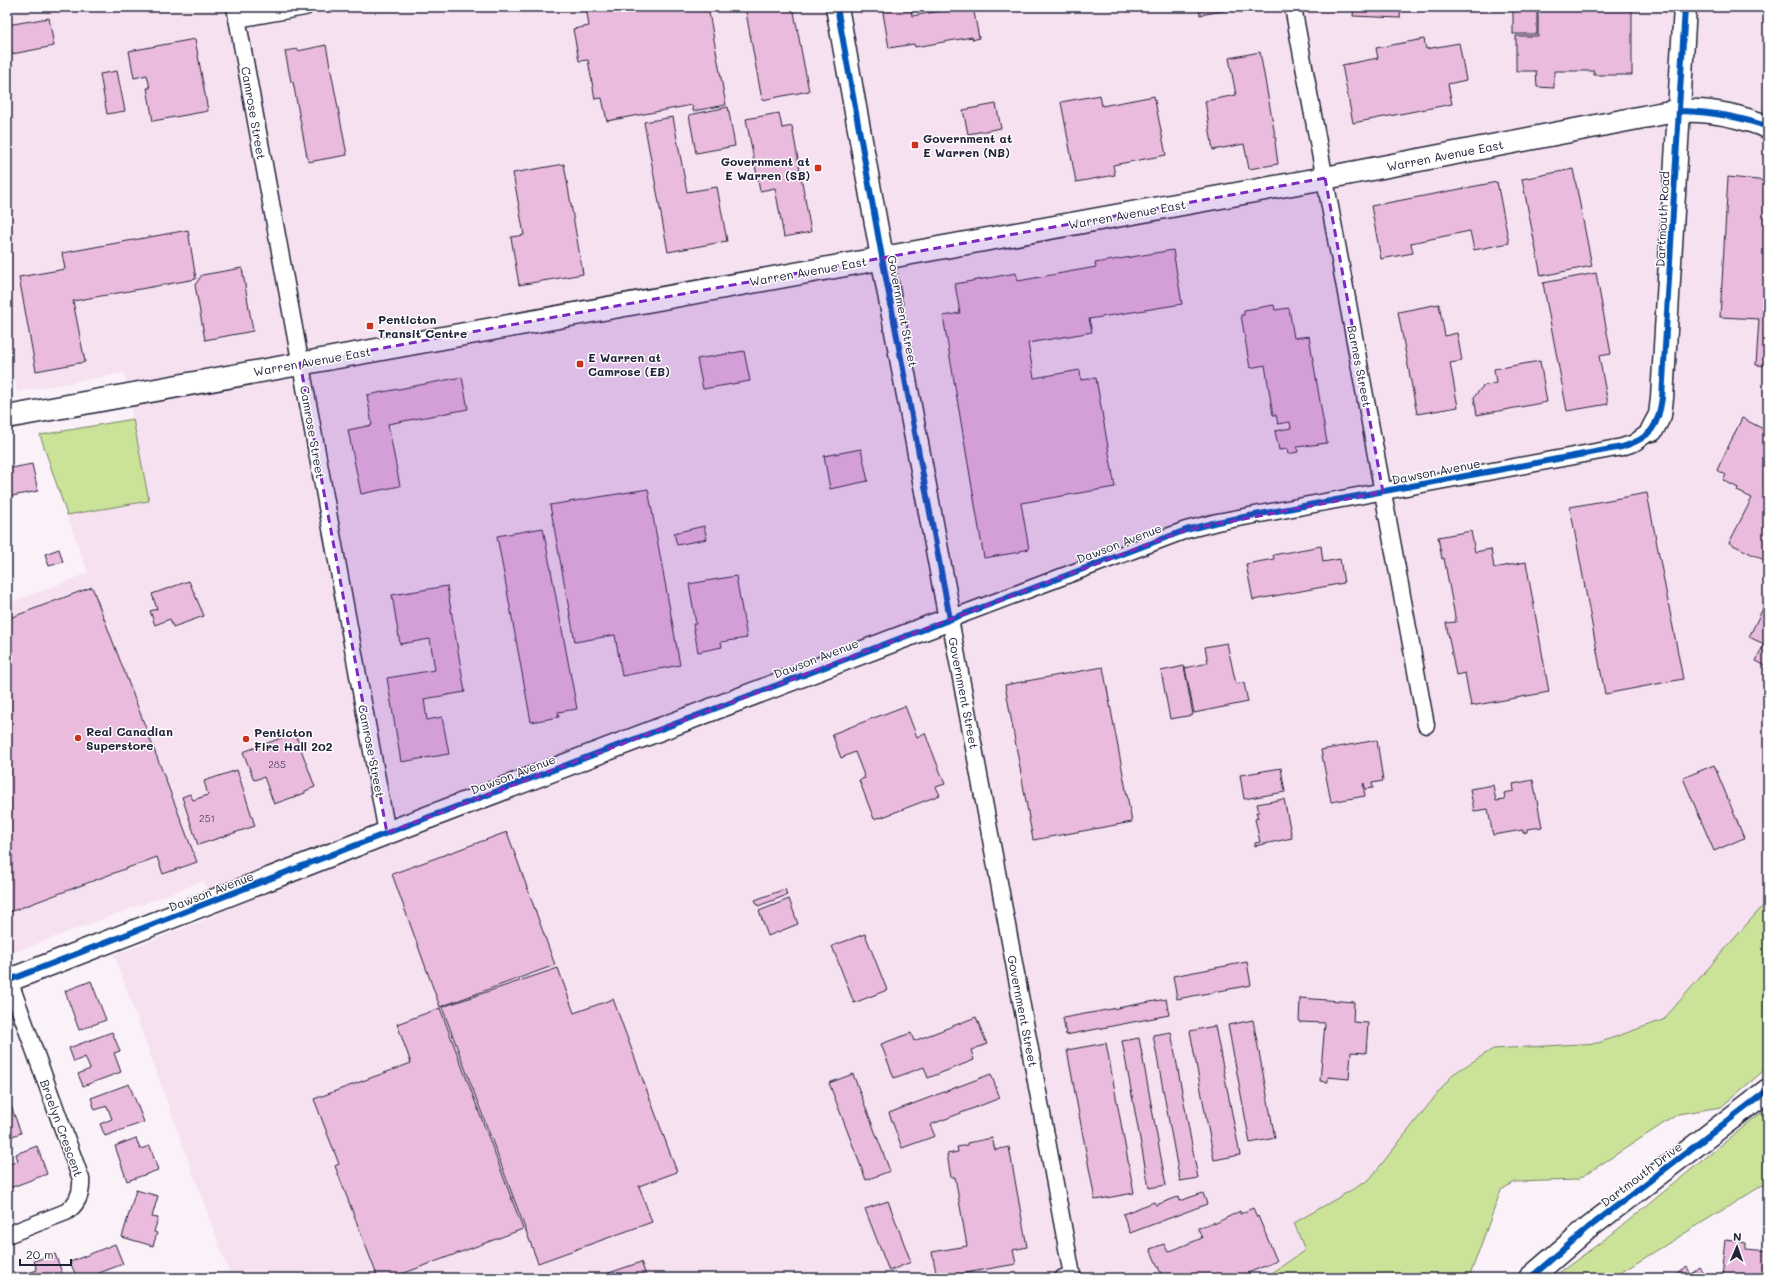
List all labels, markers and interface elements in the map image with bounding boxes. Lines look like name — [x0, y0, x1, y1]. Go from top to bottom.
street label: Camrose Street — [238, 65, 270, 161]
place label: Government at E Warren (NB) — [923, 130, 1012, 160]
street label: Warren Avenue East — [1385, 136, 1505, 174]
marker: Government at E Warren (NB) — [910, 140, 920, 150]
place label: Government at E Warren (SB) — [721, 153, 810, 183]
marker: Government at E Warren (SB) — [813, 163, 823, 173]
street label: Dartmouth Road — [1651, 170, 1673, 267]
street label: Warren Avenue East — [1067, 196, 1187, 232]
street label: Warren Avenue East — [748, 253, 868, 289]
street label: Government Street — [884, 254, 922, 368]
place label: Penticton Transit Centre — [378, 311, 467, 341]
marker: Penticton Transit Centre — [365, 321, 375, 331]
street label: Barnes Street — [1344, 324, 1376, 408]
street label: Warren Avenue East — [252, 343, 372, 379]
place label: E Warren at Camrose (EB) — [588, 349, 670, 379]
marker: E Warren at Camrose (EB) — [575, 359, 585, 369]
street label: Camrose Street — [297, 384, 329, 480]
street label: Dawson Avenue — [1390, 455, 1482, 487]
street label: Dawson Avenue — [1074, 519, 1164, 567]
street label: Dawson Avenue — [771, 634, 861, 682]
street label: Government Street — [945, 636, 983, 750]
street label: Camrose Street — [355, 703, 389, 799]
place label: Real Canadian Superstore — [86, 723, 173, 753]
place label: Penticton Fire Hall 202 — [254, 724, 333, 754]
marker: Real Canadian Superstore — [73, 733, 83, 743]
marker: Penticton Fire Hall 202 — [241, 734, 251, 744]
street label: Dawson Avenue — [468, 750, 558, 798]
house number: 285 — [268, 757, 286, 771]
house number: 251 — [199, 811, 215, 825]
street label: Dawson Avenue — [166, 867, 256, 915]
street label: Government Street — [1004, 954, 1042, 1068]
street label: Braelyn Crescent — [37, 1077, 87, 1179]
street label: Dartmouth Drive — [1597, 1138, 1685, 1210]
north arrow — [1717, 1227, 1757, 1267]
text: N — [1733, 1229, 1742, 1244]
scale bar — [20, 1241, 71, 1267]
text: 20 m — [26, 1246, 54, 1262]

